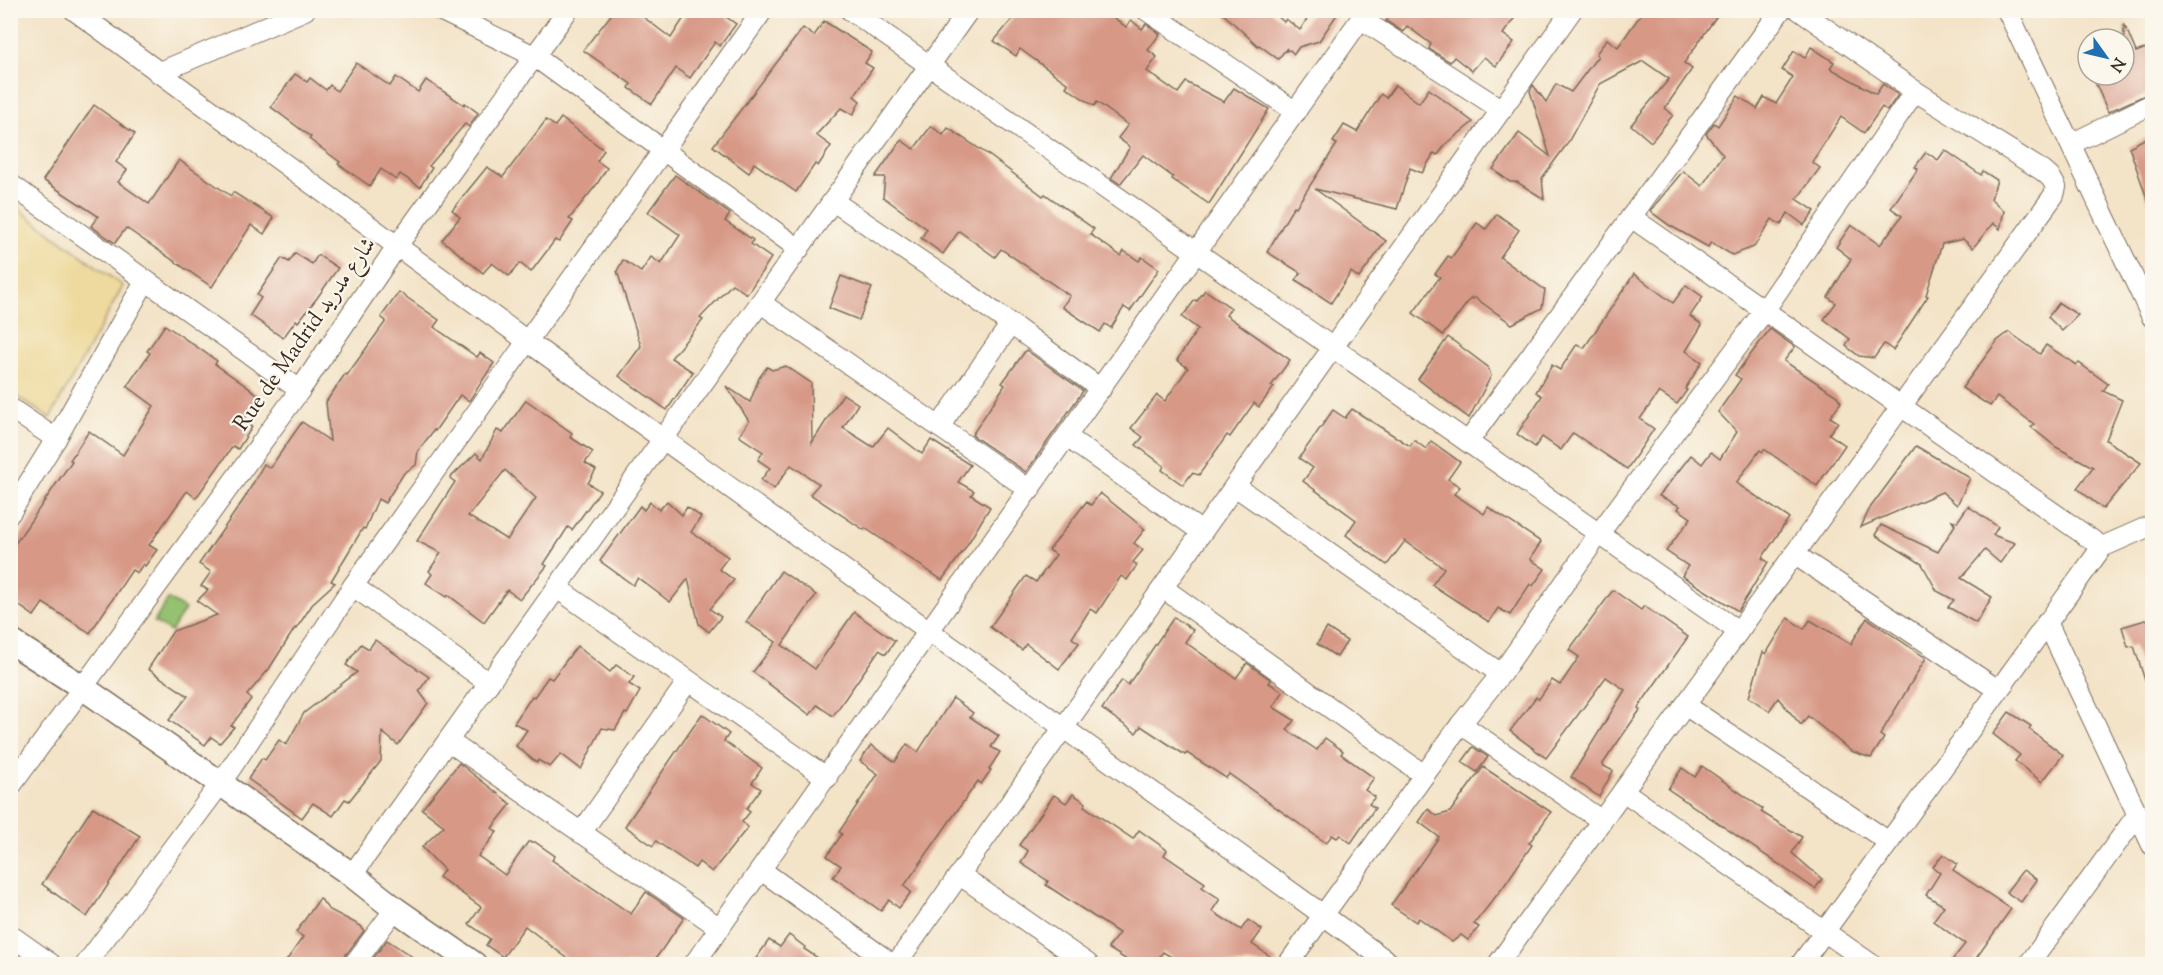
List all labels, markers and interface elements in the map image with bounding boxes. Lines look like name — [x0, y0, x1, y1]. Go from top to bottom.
north arrow — [2076, 27, 2136, 87]
text: N — [2103, 52, 2129, 76]
street label: Rue de Madrid شارع مدريد — [227, 231, 385, 439]

